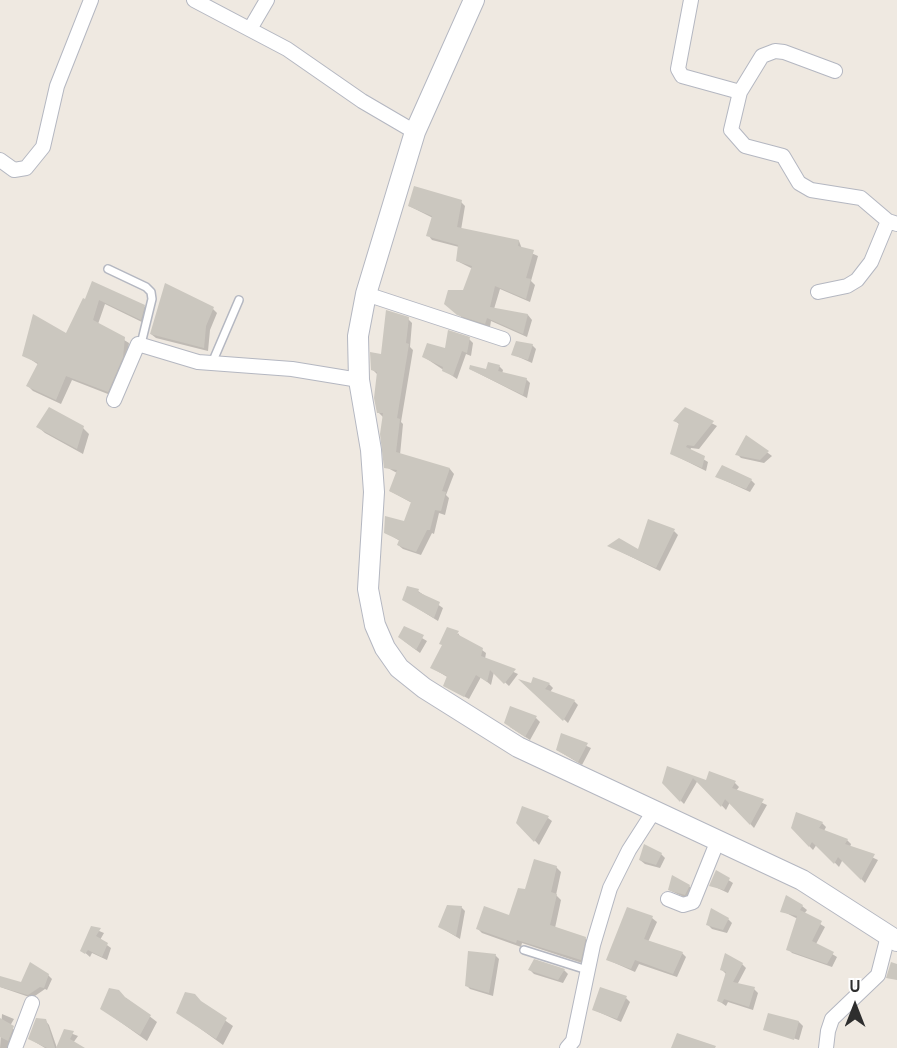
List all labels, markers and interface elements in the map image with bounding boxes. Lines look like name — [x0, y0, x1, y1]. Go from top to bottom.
north arrow — [825, 976, 885, 1036]
text: U — [849, 978, 861, 998]

